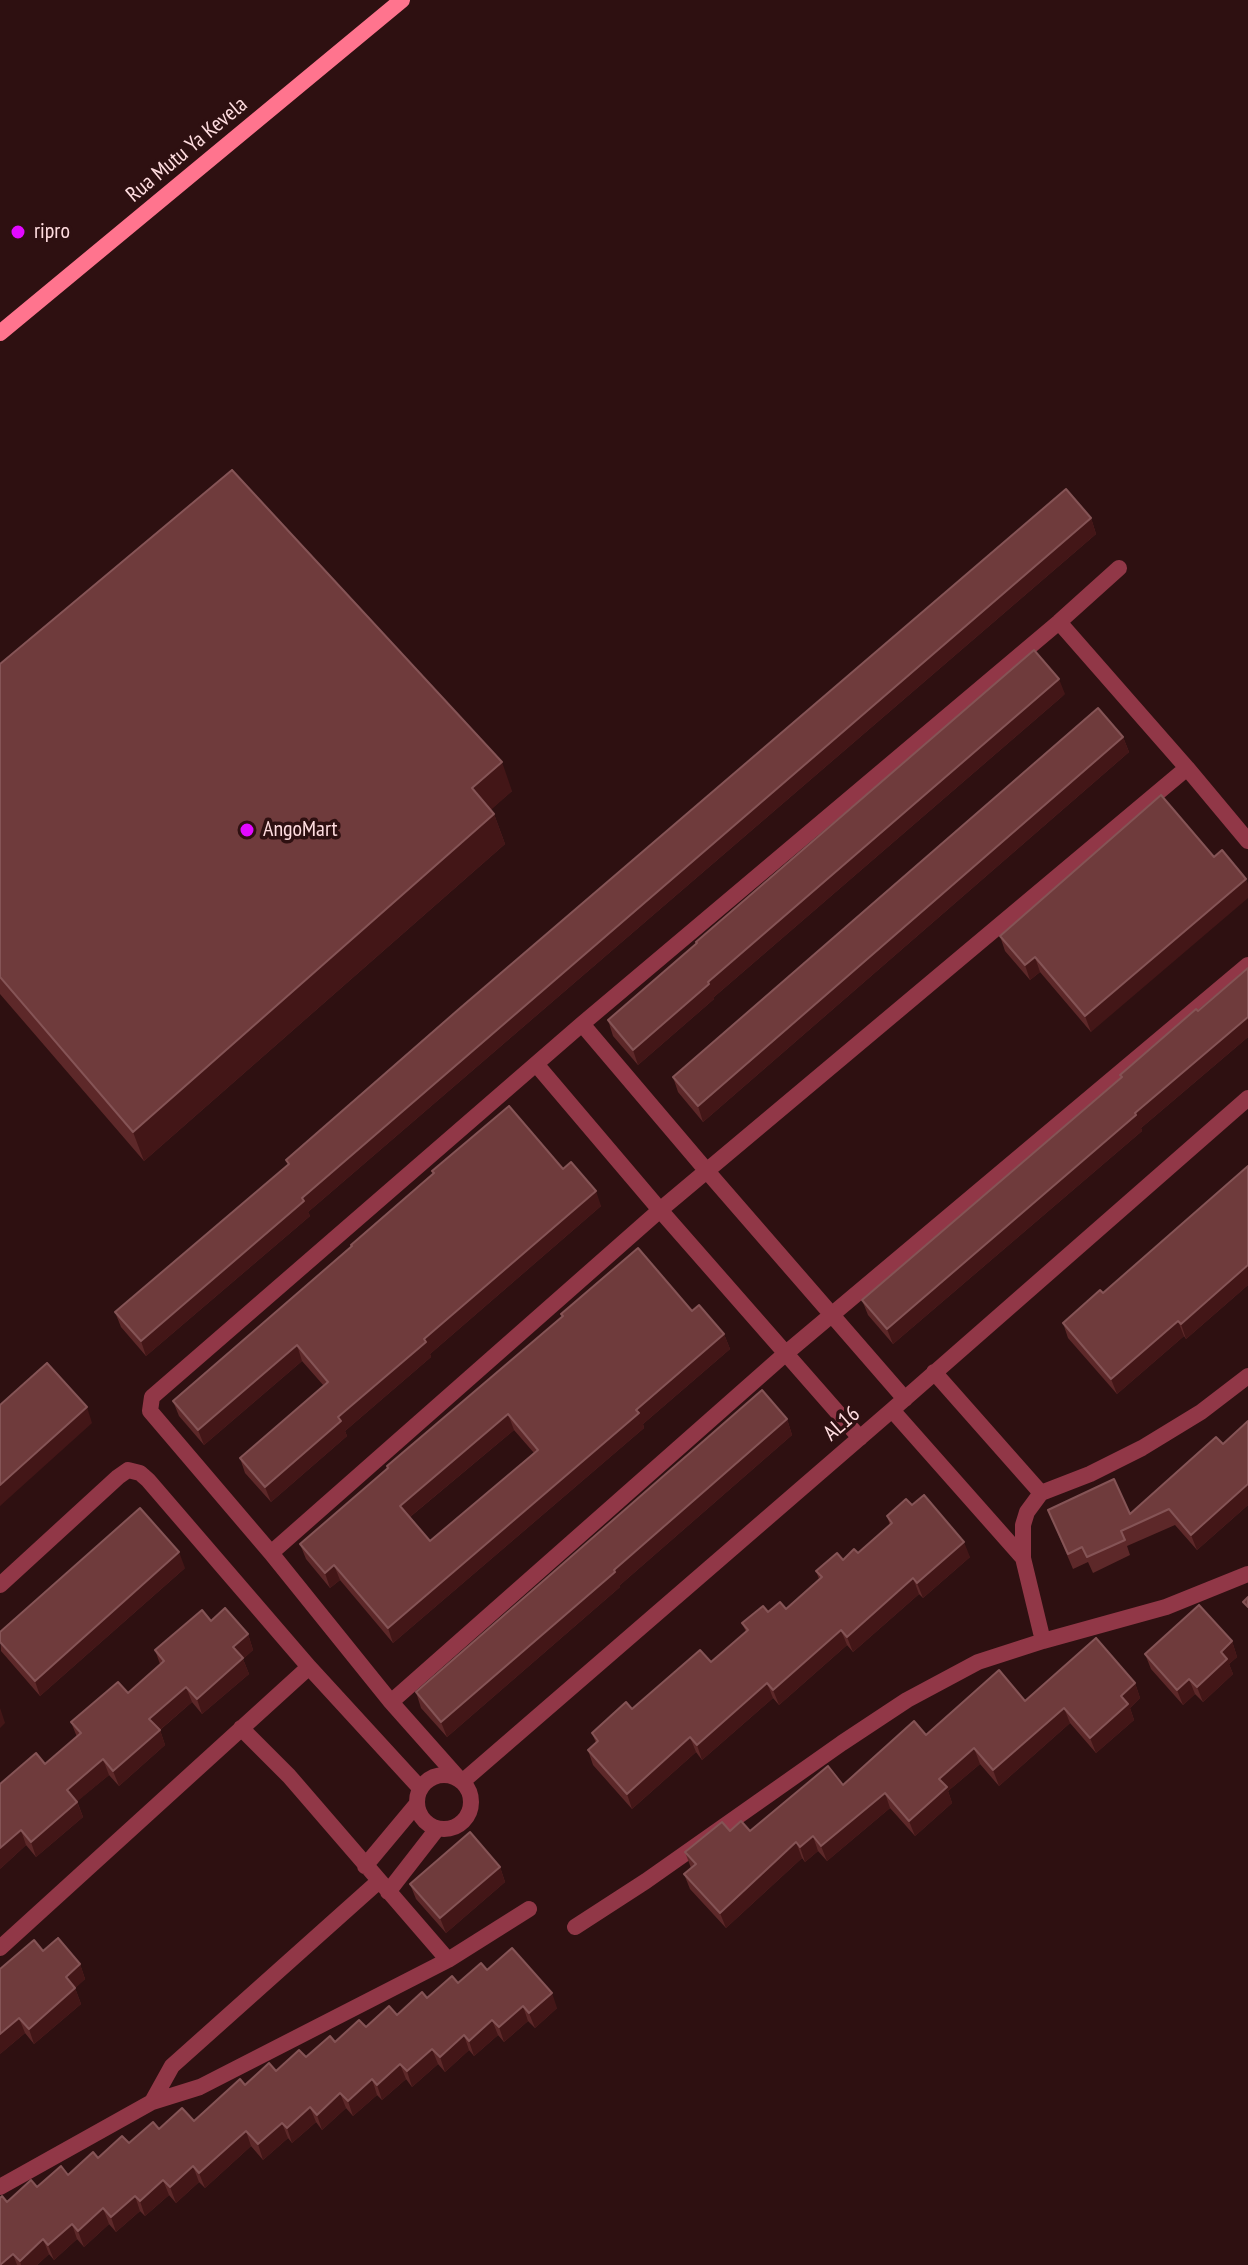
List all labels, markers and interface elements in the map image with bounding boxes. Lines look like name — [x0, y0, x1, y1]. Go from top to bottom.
street label: Rua Mutu Ya Kevela — [121, 92, 253, 208]
place label: ripro — [34, 219, 70, 245]
marker: ripro — [9, 223, 27, 241]
place label: AngoMart — [263, 817, 337, 843]
marker: AngoMart — [238, 821, 256, 839]
street label: AL16 — [818, 1401, 866, 1447]

